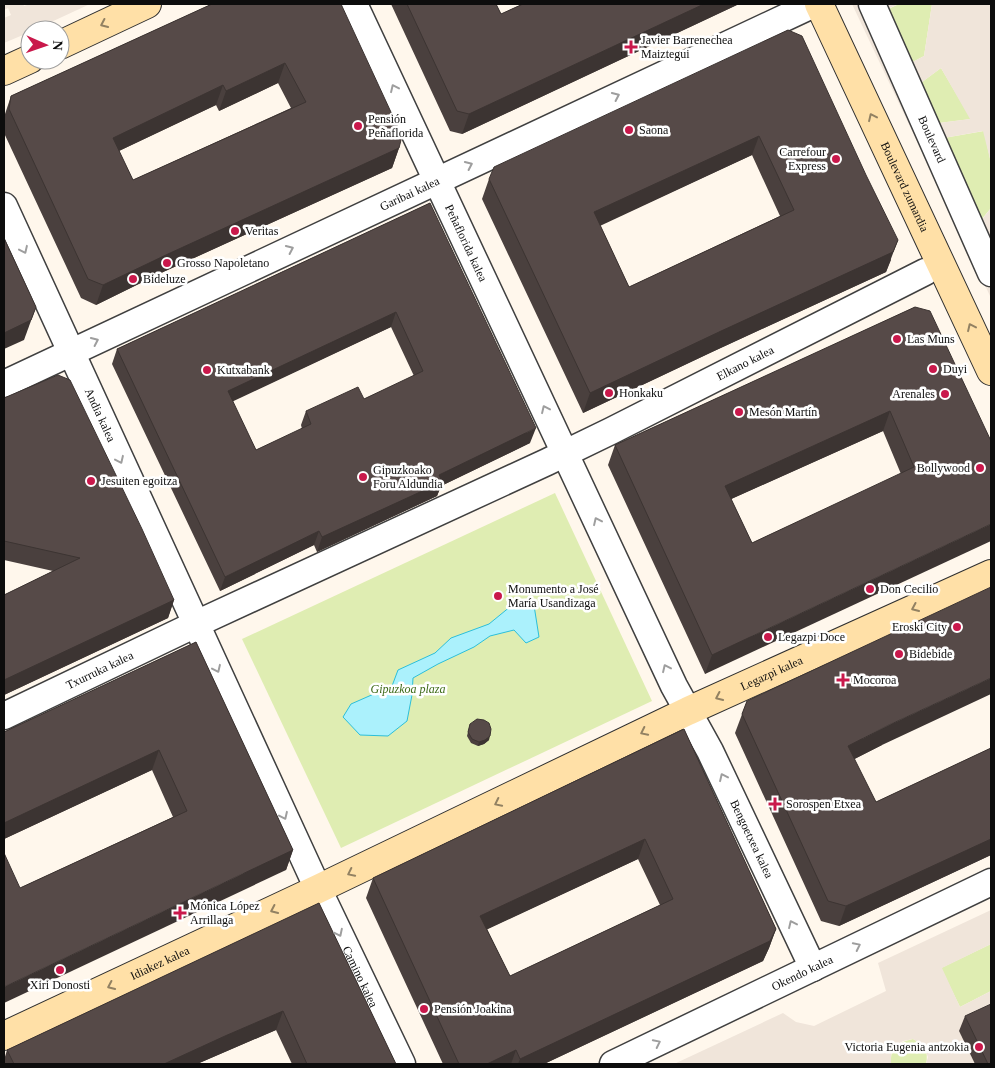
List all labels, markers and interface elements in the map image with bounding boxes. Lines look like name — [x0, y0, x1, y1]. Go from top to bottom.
one-way arrow — [100, 18, 109, 28]
north arrow — [20, 20, 70, 70]
place label: Javier Barrenechea Maiztegui — [641, 33, 733, 61]
text: N — [50, 40, 65, 51]
marker: Javier Barrenechea Maiztegui — [625, 41, 637, 53]
one-way arrow — [390, 84, 400, 93]
one-way arrow — [611, 92, 620, 103]
place label: Pensión Peñaflorida — [368, 112, 424, 140]
one-way arrow — [867, 113, 878, 122]
street label: Boulevard — [915, 114, 948, 165]
marker: Pensión Peñaflorida — [352, 120, 364, 132]
place label: Saona — [639, 123, 669, 137]
marker: Saona — [623, 124, 635, 136]
street label: Boulevard zumardia — [878, 140, 932, 235]
place label: Carrefour Express — [779, 145, 826, 173]
marker: Carrefour Express — [830, 153, 842, 165]
one-way arrow — [464, 161, 473, 172]
street label: Garibai kalea — [377, 173, 442, 214]
street label: Peñaflorida kalea — [442, 202, 491, 284]
place label: Veritas — [245, 224, 279, 238]
marker: Veritas — [229, 225, 241, 237]
one-way arrow — [18, 245, 28, 254]
one-way arrow — [285, 245, 294, 256]
place label: Grosso Napoletano — [177, 256, 269, 270]
marker: Grosso Napoletano — [161, 257, 173, 269]
place label: Bideluze — [143, 272, 186, 286]
marker: Bideluze — [127, 273, 139, 285]
one-way arrow — [966, 323, 977, 332]
place label: Las Muns — [907, 332, 955, 346]
marker: Las Muns — [891, 333, 903, 345]
one-way arrow — [90, 336, 99, 347]
street label: Elkano kalea — [714, 342, 777, 383]
place label: Duyi — [943, 362, 968, 376]
place label: Kutxabank — [217, 363, 270, 377]
marker: Duyi — [927, 363, 939, 375]
marker: Kutxabank — [201, 364, 213, 376]
street label: Andia kalea — [82, 386, 119, 445]
place label: Honkaku — [619, 386, 663, 400]
marker: Honkaku — [603, 387, 615, 399]
place label: Arenales — [892, 387, 935, 401]
marker: Arenales — [939, 388, 951, 400]
one-way arrow — [540, 405, 551, 414]
place label: Mesón Martín — [749, 405, 817, 419]
marker: Mesón Martín — [733, 406, 745, 418]
one-way arrow — [114, 455, 125, 464]
place label: Bollywood — [917, 461, 970, 475]
marker: Bollywood — [974, 462, 986, 474]
place label: Gipuzkoako Foru Aldundia — [373, 463, 443, 491]
marker: Gipuzkoako Foru Aldundia — [357, 471, 369, 483]
place label: Jesuiten egoitza — [101, 474, 178, 488]
marker: Jesuiten egoitza — [85, 475, 97, 487]
one-way arrow — [593, 517, 603, 526]
place label: Monumento a José María Usandizaga — [508, 582, 599, 610]
place label: Don Cecilio — [880, 582, 938, 596]
marker: Don Cecilio — [864, 583, 876, 595]
marker: Monumento a José María Usandizaga — [492, 590, 504, 602]
one-way arrow — [911, 602, 920, 613]
place label: Eroski City — [892, 620, 947, 634]
marker: Eroski City — [951, 621, 963, 633]
place label: Legazpi Doce — [778, 630, 845, 644]
marker: Legazpi Doce — [762, 631, 774, 643]
place label: Bidebide — [909, 647, 952, 661]
street label: Txurruka kalea — [64, 648, 136, 692]
marker: Bidebide — [893, 648, 905, 660]
street label: Legazpi kalea — [738, 653, 806, 693]
one-way arrow — [210, 664, 221, 673]
one-way arrow — [662, 664, 672, 673]
place label: Mocoroa — [853, 673, 897, 687]
marker: Mocoroa — [837, 674, 849, 686]
park label: Gipuzkoa plaza — [371, 682, 446, 696]
one-way arrow — [715, 691, 724, 702]
one-way arrow — [641, 726, 650, 736]
one-way arrow — [718, 773, 729, 782]
one-way arrow — [494, 796, 503, 807]
marker: Sorospen Etxea — [768, 797, 782, 811]
place label: Sorospen Etxea — [786, 797, 862, 811]
street label: Bengoetxea kalea — [727, 798, 777, 881]
one-way arrow — [278, 811, 289, 820]
one-way arrow — [348, 867, 357, 877]
place label: Mónica López Arrillaga — [190, 899, 260, 927]
one-way arrow — [270, 904, 279, 914]
marker: Mónica López Arrillaga — [174, 907, 186, 919]
one-way arrow — [788, 920, 799, 929]
one-way arrow — [333, 928, 343, 937]
one-way arrow — [852, 942, 861, 953]
street label: Idiakez kalea — [128, 943, 192, 983]
street label: Camino kalea — [339, 944, 381, 1010]
street label: Okendo kalea — [769, 952, 836, 994]
marker: Xiri Donosti — [54, 964, 66, 976]
place label: Xiri Donosti — [30, 978, 91, 992]
one-way arrow — [107, 980, 116, 990]
place label: Pensión Joakina — [434, 1002, 512, 1016]
marker: Pensión Joakina — [418, 1003, 430, 1015]
one-way arrow — [651, 1039, 660, 1049]
place label: Victoria Eugenia antzokia — [844, 1040, 970, 1054]
marker: Victoria Eugenia antzokia — [973, 1041, 985, 1053]

